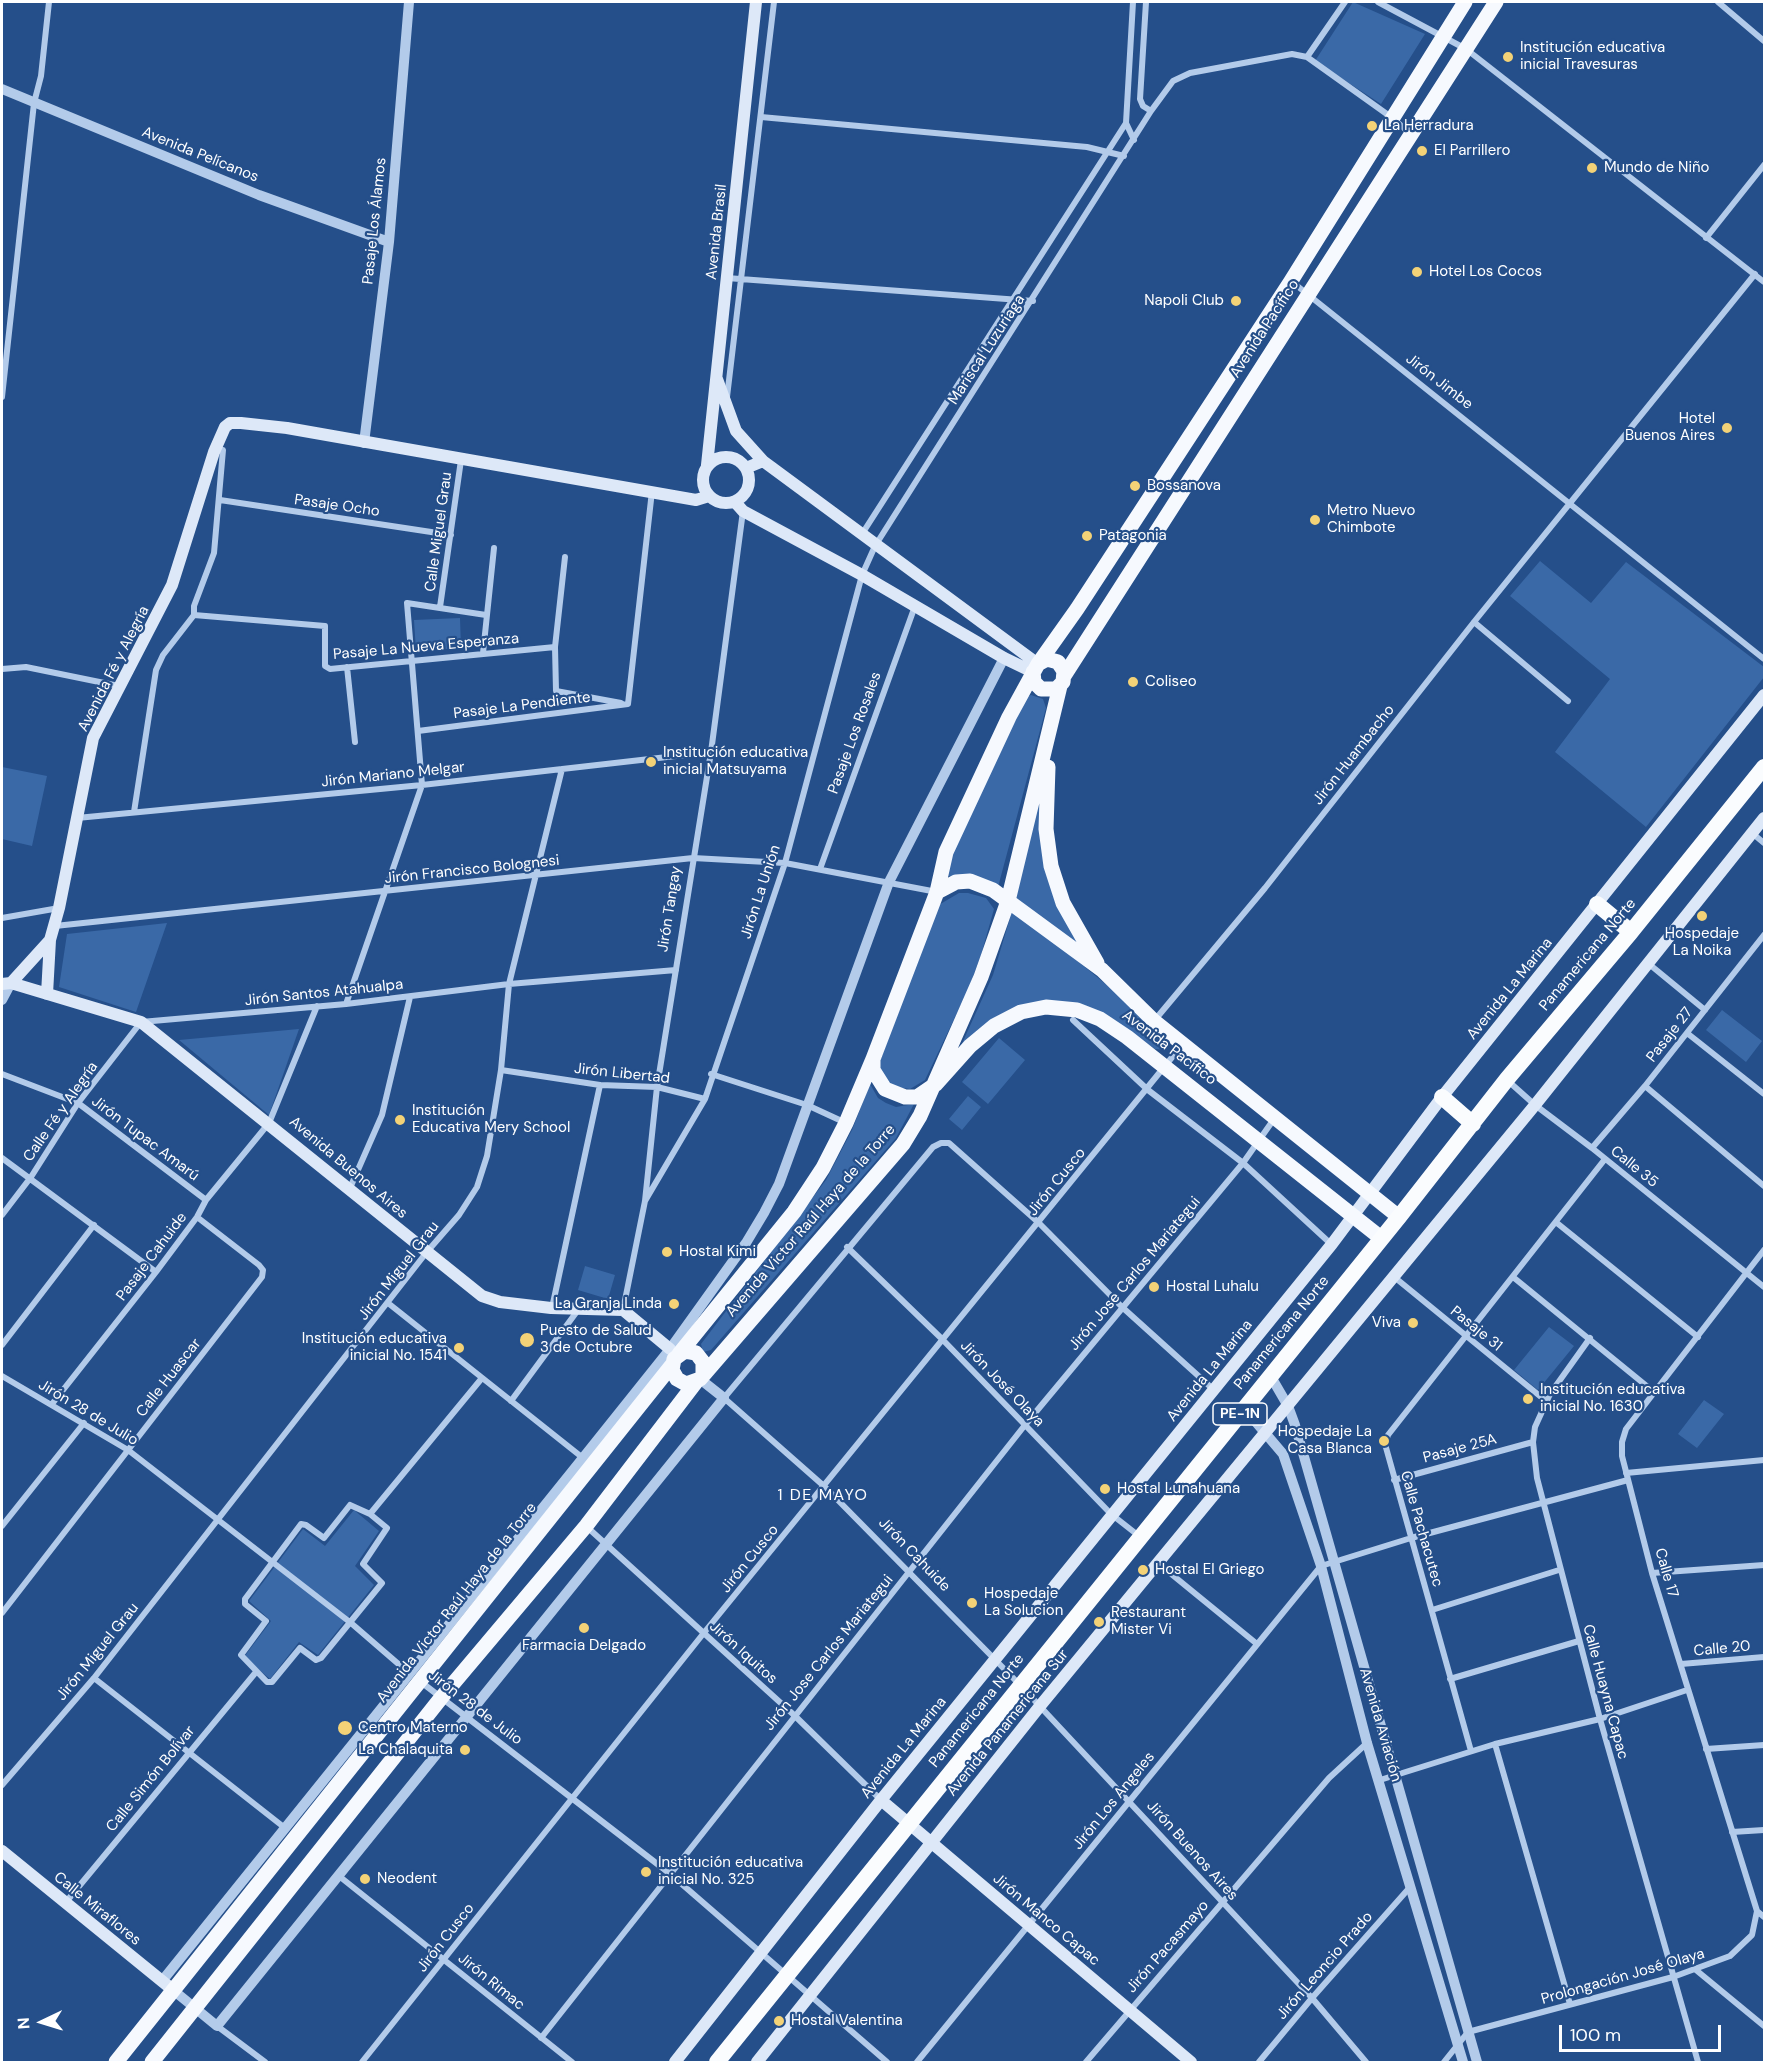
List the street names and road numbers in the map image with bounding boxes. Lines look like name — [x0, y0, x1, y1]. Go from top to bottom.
street label: Avenida Pelícanos — [139, 123, 261, 187]
street label: Pasaje Los Álamos — [359, 157, 391, 285]
street label: Avenida Brasil — [703, 183, 731, 281]
street label: Avenida Pacífico — [1227, 277, 1303, 381]
street label: Mariscal Luzuriaga — [945, 292, 1029, 408]
street label: Jirón Jimbe — [1402, 350, 1476, 414]
street label: Calle Miguel Grau — [422, 471, 456, 593]
street label: Pasaje Ocho — [293, 491, 381, 521]
street label: Avenida Fé y Alegría — [74, 603, 154, 735]
street label: Pasaje La Nueva Esperanza — [332, 630, 520, 664]
street label: Pasaje Los Rosales — [825, 669, 885, 797]
street label: Pasaje La Pendiente — [452, 689, 592, 723]
street label: Jirón Huambacho — [1309, 701, 1399, 809]
street label: Jirón Mariano Melgar — [320, 759, 466, 791]
street label: Jirón La Unión — [737, 843, 785, 941]
street label: Jirón Francisco Bolognesi — [384, 852, 560, 888]
street label: Jirón Tangay — [654, 865, 686, 953]
street label: Panamericana Norte — [1536, 895, 1640, 1015]
street label: Avenida La Marina — [1463, 934, 1557, 1044]
street label: Jirón Santos Atahualpa — [244, 976, 404, 1010]
street label: Pasaje 27 — [1643, 1004, 1697, 1066]
street label: Avenida Pacífico — [1118, 1007, 1220, 1089]
street label: Calle Fé y Alegría — [20, 1059, 102, 1165]
street label: Jirón Libertad — [573, 1060, 671, 1088]
street label: Jirón Tupac Amarú — [88, 1093, 202, 1185]
street label: Avenida Buenos Aires — [285, 1113, 411, 1223]
street label: Avenida Victor Raúl Haya de la Torre — [723, 1121, 899, 1321]
street label: Calle 35 — [1607, 1142, 1661, 1192]
street label: Jirón Cusco — [1024, 1144, 1090, 1220]
street label: Jirón Jose Carlos Mariategui — [1065, 1193, 1205, 1355]
street label: Pasaje Cahuide — [113, 1209, 191, 1305]
street label: Jirón Miguel Grau — [355, 1218, 443, 1324]
street label: Panamericana Norte — [1231, 1273, 1333, 1393]
street label: Pasaje 31 — [1446, 1303, 1506, 1355]
street label: Avenida La Marina — [1163, 1316, 1257, 1426]
street label: Calle Huascar — [133, 1335, 205, 1421]
street label: Jirón José Olaya — [956, 1337, 1048, 1431]
street label: Jirón 28 de Julio — [35, 1376, 141, 1450]
road number: PE-1N — [1213, 1403, 1267, 1425]
street label: Pasaje 25A — [1421, 1431, 1499, 1467]
street label: Calle Pachacutec — [1396, 1469, 1446, 1589]
street label: Avenida Victor Raúl Haya de la Torre — [373, 1499, 541, 1707]
street label: Jirón Cahuide — [874, 1514, 954, 1596]
street label: Jirón Cusco — [717, 1521, 783, 1597]
street label: Calle 17 — [1650, 1546, 1682, 1600]
street label: Jirón Jose Carlos Mariategui — [761, 1572, 897, 1734]
street label: Jirón Miguel Grau — [53, 1599, 143, 1705]
street label: Jirón Iquitos — [705, 1618, 781, 1688]
street label: Calle Huayna Capac — [1578, 1623, 1632, 1761]
street label: Calle 20 — [1693, 1638, 1751, 1660]
street label: Avenida Panamericana Sur — [943, 1646, 1073, 1800]
street label: Panamericana Norte — [926, 1651, 1028, 1771]
street label: Avenida Aviación — [1355, 1666, 1405, 1784]
street label: Jirón 28 de Julio — [424, 1667, 526, 1749]
street label: Avenida La Marina — [857, 1693, 951, 1803]
street label: Calle Simón Bolívar — [103, 1722, 199, 1836]
street label: Jirón Los Angeles — [1069, 1749, 1159, 1853]
street label: Jirón Buenos Aires — [1143, 1797, 1241, 1905]
street label: Calle Miraflores — [50, 1868, 144, 1950]
street label: Jirón Manco Capac — [989, 1870, 1103, 1970]
street label: Jirón Pacasmayo — [1123, 1897, 1213, 1997]
street label: Jirón Cusco — [414, 1900, 478, 1976]
street label: Jirón Leoncio Prado — [1273, 1908, 1377, 2024]
street label: Prolongación José Olaya — [1539, 1945, 1707, 2009]
street label: Jirón Rimac — [454, 1950, 528, 2014]

